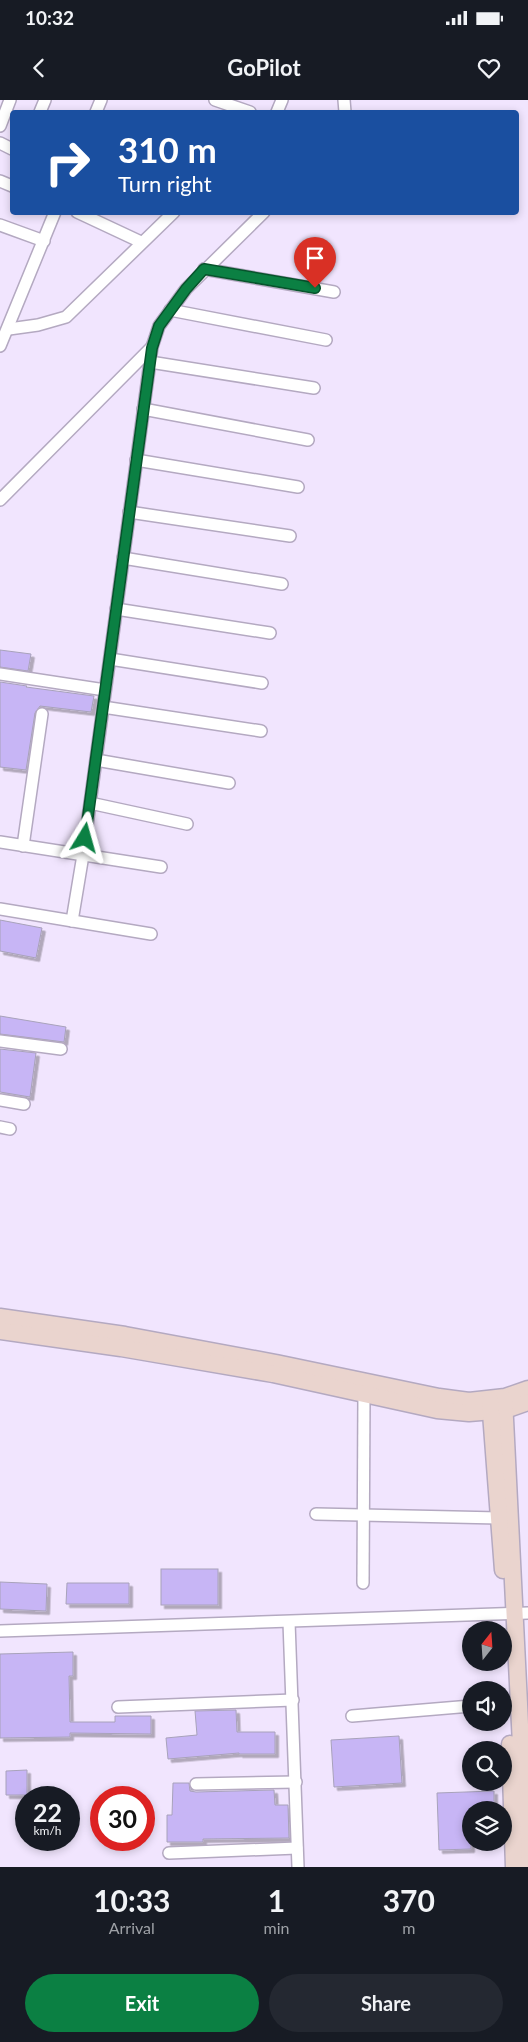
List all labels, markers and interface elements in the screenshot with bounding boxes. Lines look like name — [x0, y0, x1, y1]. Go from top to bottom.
text: 10:32 — [25, 6, 74, 29]
icon: back — [25, 54, 53, 82]
text: GoPilot — [227, 54, 301, 81]
icon: heart — [475, 54, 503, 82]
text: 310 m — [118, 128, 217, 170]
icon: right — [35, 130, 100, 195]
text: Turn right — [118, 170, 212, 197]
pin — [294, 237, 336, 288]
icon: arrive — [301, 244, 329, 272]
position arrow — [58, 811, 110, 863]
north arrow — [462, 1621, 512, 1671]
map controls — [462, 1621, 512, 1851]
button: sound — [462, 1681, 512, 1731]
button: search — [462, 1741, 512, 1791]
speed limit sign: 30 — [90, 1786, 155, 1851]
text: 22 — [33, 1797, 62, 1827]
button: layers — [462, 1801, 512, 1851]
text: km/h — [33, 1823, 62, 1838]
text: 10:33 — [93, 1882, 170, 1918]
text: 1 — [268, 1882, 285, 1918]
text: 370 — [383, 1882, 435, 1918]
text: Arrival — [109, 1918, 155, 1937]
text: min — [264, 1918, 290, 1937]
text: m — [402, 1918, 415, 1937]
button: Exit — [25, 1974, 259, 2032]
button: Share — [269, 1974, 503, 2032]

